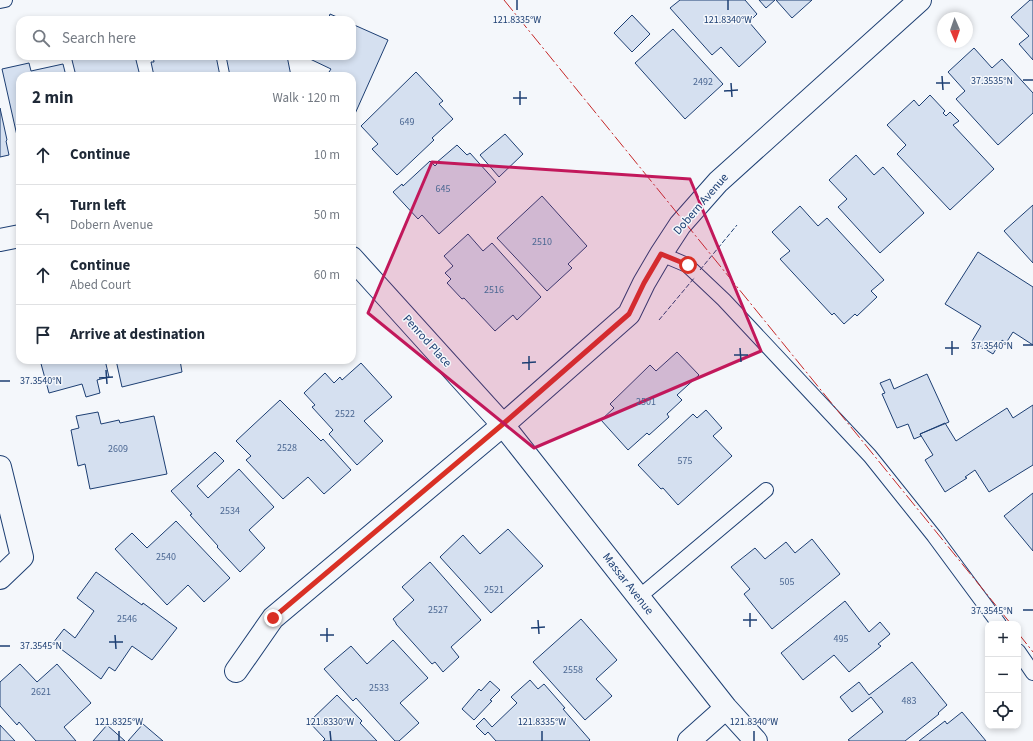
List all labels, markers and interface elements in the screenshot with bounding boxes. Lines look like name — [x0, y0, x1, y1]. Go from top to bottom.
north arrow — [937, 12, 973, 48]
text: 121.8335°W — [493, 13, 541, 27]
text: 121.8340°W — [704, 13, 752, 27]
search box — [16, 16, 356, 60]
icon: search — [30, 27, 52, 49]
text: Search here — [62, 28, 136, 49]
text: 37.3535°N — [971, 74, 1013, 88]
house number: 2492 — [693, 75, 713, 89]
text: 2 min — [32, 86, 73, 110]
text: Walk · 120 m — [272, 89, 340, 107]
house number: 649 — [400, 115, 414, 129]
icon: ahead — [32, 144, 54, 166]
text: Continue — [70, 144, 130, 165]
text: 10 m — [314, 146, 340, 164]
street label: Dobern Avenue — [669, 169, 733, 238]
house number: 645 — [436, 182, 450, 196]
text: Turn left — [70, 195, 126, 216]
icon: left — [32, 204, 54, 226]
text: 50 m — [314, 206, 340, 224]
text: Dobern Avenue — [70, 216, 153, 234]
house number: 2510 — [532, 235, 552, 249]
text: Continue — [70, 255, 130, 276]
route start — [679, 256, 697, 274]
icon: ahead — [32, 264, 54, 286]
text: 60 m — [314, 266, 340, 284]
text: Abed Court — [70, 276, 131, 294]
house number: 2516 — [484, 283, 504, 297]
street label: Penrod Place — [399, 311, 455, 371]
icon: arrive — [32, 324, 54, 346]
text: Arrive at destination — [70, 324, 205, 345]
text: 37.3540°N — [971, 339, 1013, 353]
text: 37.3540°N — [20, 374, 62, 388]
house number: 2501 — [636, 395, 656, 409]
house number: 2522 — [335, 407, 355, 421]
house number: 2528 — [277, 441, 297, 455]
house number: 2609 — [108, 442, 128, 456]
house number: 575 — [678, 454, 692, 468]
house number: 2534 — [220, 504, 240, 518]
street label: Massar Avenue — [598, 549, 658, 619]
house number: 2540 — [156, 550, 176, 564]
house number: 505 — [780, 575, 794, 589]
house number: 2521 — [484, 583, 504, 597]
house number: 2527 — [428, 603, 448, 617]
text: 37.3545°N — [971, 604, 1013, 618]
route end — [264, 609, 282, 627]
house number: 2546 — [117, 612, 137, 626]
map controls — [985, 621, 1021, 729]
button: + — [985, 621, 1021, 657]
house number: 495 — [834, 632, 848, 646]
text: 37.3545°N — [20, 639, 62, 653]
button: − — [985, 657, 1021, 693]
house number: 2558 — [563, 663, 583, 677]
house number: 2533 — [369, 681, 389, 695]
house number: 2621 — [31, 685, 51, 699]
button: locate — [985, 693, 1021, 729]
house number: 483 — [902, 694, 916, 708]
text: 121.8325°W — [95, 715, 143, 729]
text: 121.8330°W — [306, 715, 354, 729]
text: 121.8335°W — [518, 715, 566, 729]
text: 121.8340°W — [730, 715, 778, 729]

